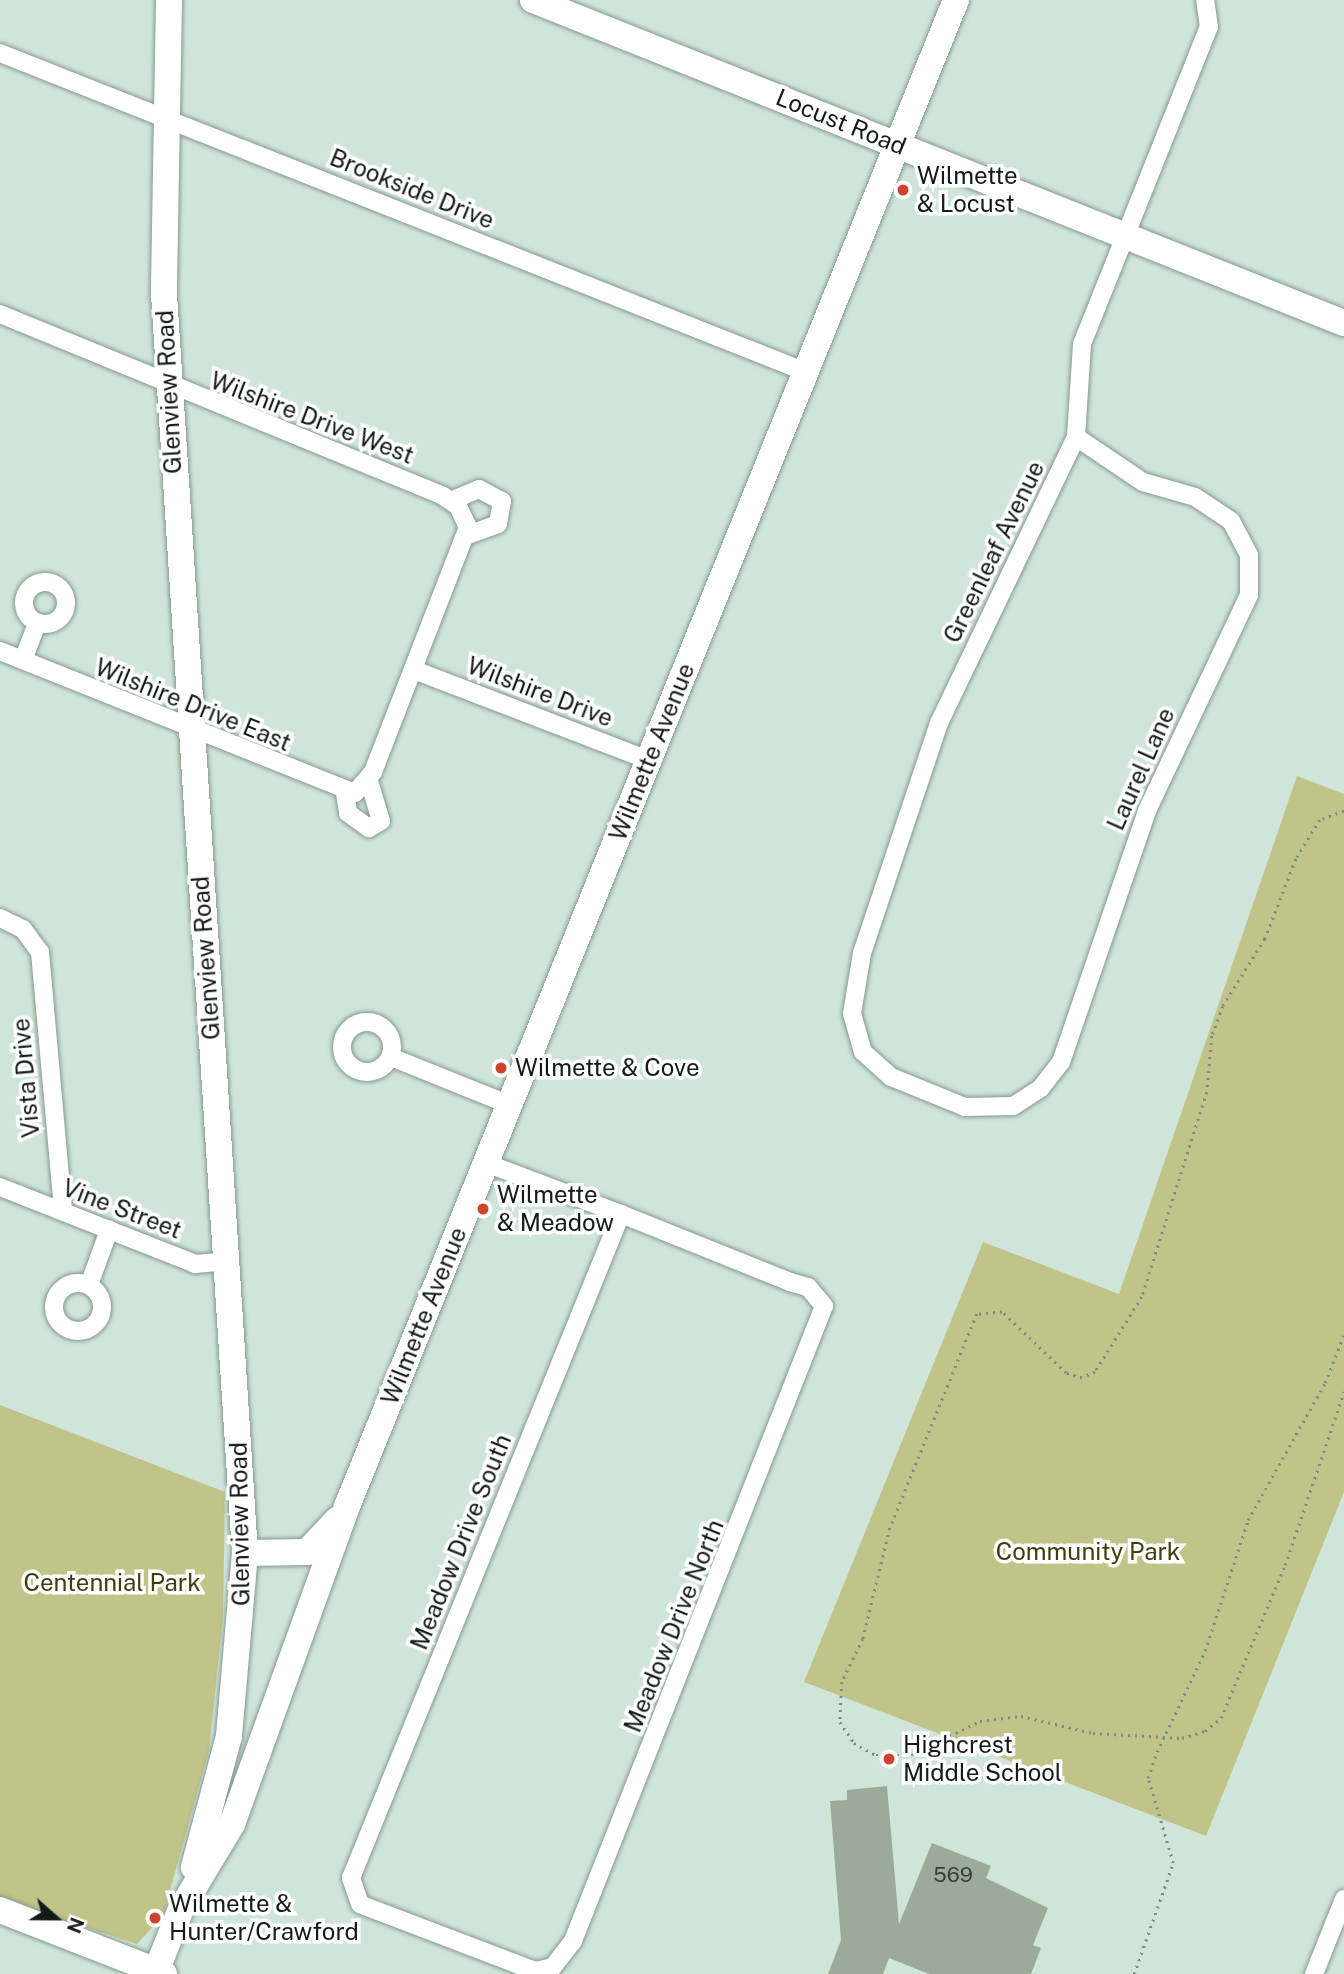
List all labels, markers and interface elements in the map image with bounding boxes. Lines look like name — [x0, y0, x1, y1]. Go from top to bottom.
street label: Locust Road — [772, 83, 910, 161]
street label: Brookside Drive — [326, 143, 498, 235]
place label: Wilmette & Locust — [917, 162, 1018, 218]
marker: Wilmette & Locust — [895, 182, 911, 198]
street label: Glenview Road — [150, 309, 188, 475]
street label: Wilshire Drive West — [206, 366, 418, 470]
street label: Greenleaf Avenue — [938, 456, 1050, 648]
street label: Wilshire Drive — [463, 651, 617, 733]
street label: Wilshire Drive East — [91, 653, 295, 757]
street label: Wilmette Avenue — [603, 659, 701, 845]
street label: Laurel Lane — [1101, 703, 1181, 835]
street label: Glenview Road — [186, 875, 226, 1041]
street label: Vista Drive — [6, 1017, 46, 1139]
place label: Wilmette & Cove — [515, 1054, 700, 1082]
marker: Wilmette & Cove — [493, 1060, 509, 1076]
street label: Vine Street — [58, 1173, 186, 1245]
place label: Wilmette & Meadow — [497, 1181, 614, 1237]
marker: Wilmette & Meadow — [475, 1201, 491, 1217]
street label: Wilmette Avenue — [375, 1223, 473, 1409]
street label: Meadow Drive South — [405, 1430, 517, 1654]
street label: Glenview Road — [224, 1442, 256, 1606]
street label: Meadow Drive North — [618, 1515, 730, 1737]
park label: Community Park — [996, 1538, 1180, 1566]
park label: Centennial Park — [23, 1569, 201, 1597]
place label: Highcrest Middle School — [903, 1731, 1062, 1787]
marker: Highcrest Middle School — [881, 1751, 897, 1767]
house number: 569 — [933, 1862, 973, 1888]
north arrow — [21, 1883, 91, 1953]
place label: Wilmette & Hunter/Crawford — [169, 1890, 359, 1946]
marker: Wilmette & Hunter/Crawford — [147, 1910, 163, 1926]
text: N — [63, 1915, 89, 1936]

